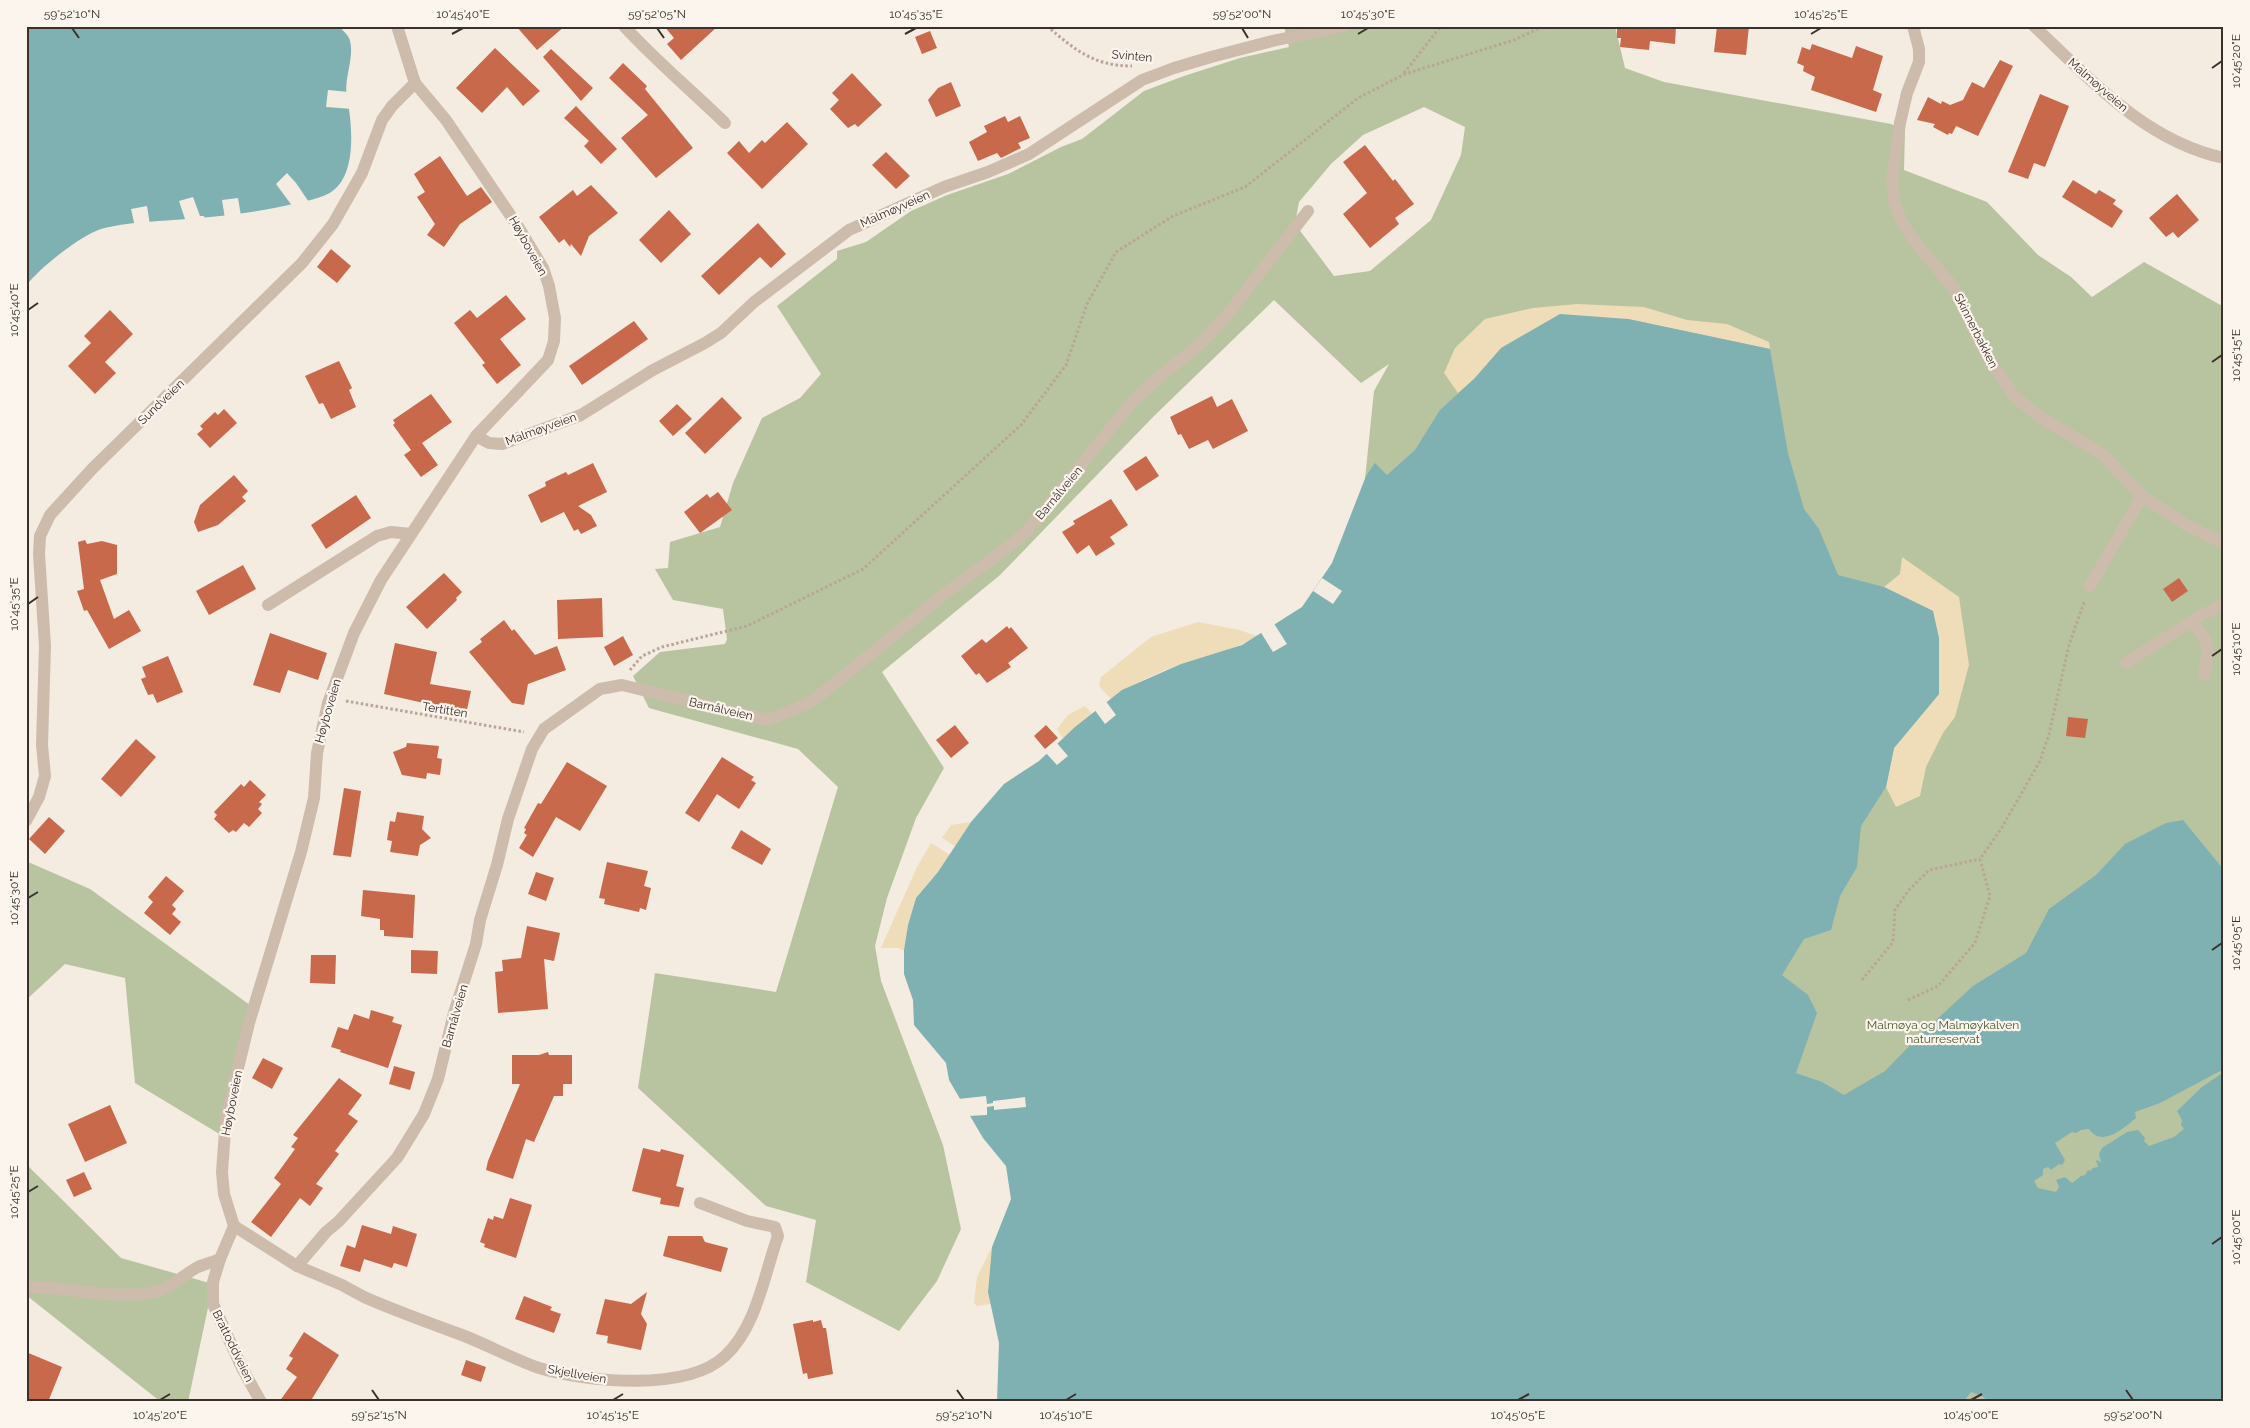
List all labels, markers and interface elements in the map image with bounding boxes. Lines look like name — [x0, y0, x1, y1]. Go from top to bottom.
text: 59°52'10"N — [44, 7, 100, 21]
text: 10°45'40"E — [436, 7, 490, 21]
text: 59°52'05"N — [628, 7, 686, 21]
text: 10°45'35"E — [889, 7, 943, 21]
text: 59°52'00"N — [1213, 7, 1271, 21]
text: 10°45'30"E — [1341, 7, 1395, 21]
text: 10°45'25"E — [1794, 7, 1848, 21]
text: 10°45'20"E — [2229, 34, 2243, 88]
street label: Svinten — [1111, 47, 1153, 65]
street label: Malmøyveien — [2065, 55, 2131, 115]
street label: Malmøyveien — [858, 187, 932, 231]
street label: Høyboveien — [506, 214, 550, 278]
text: 10°45'40"E — [7, 283, 21, 337]
street label: Skinnerbakken — [1951, 291, 2001, 371]
text: 10°45'15"E — [2229, 329, 2243, 381]
street label: Sundveien — [135, 377, 187, 427]
street label: Malmøyveien — [504, 410, 578, 448]
street label: Barnålveien — [1033, 464, 1085, 522]
text: 10°45'35"E — [7, 577, 21, 631]
text: 10°45'10"E — [2229, 622, 2243, 676]
street label: Høyboveien — [312, 677, 344, 745]
street label: Barnålveien — [688, 695, 754, 723]
street label: Tertitten — [421, 699, 469, 721]
text: 10°45'30"E — [7, 871, 21, 925]
text: 10°45'05"E — [2229, 916, 2243, 970]
street label: Barnålveien — [439, 983, 471, 1049]
park label: Malmøya og Malmøykalven naturreservat — [1867, 1018, 2019, 1046]
street label: Høyboveien — [219, 1069, 245, 1137]
text: 10°45'25"E — [7, 1165, 21, 1219]
text: 10°45'00"E — [2229, 1209, 2243, 1265]
street label: Brattoddveien — [209, 1308, 257, 1384]
street label: Skjellveien — [546, 1362, 608, 1386]
text: 10°45'20"E — [133, 1408, 187, 1422]
text: 59°52'15"N — [351, 1408, 407, 1422]
text: 10°45'15"E — [587, 1408, 639, 1422]
text: 59°52'10"N — [936, 1408, 992, 1422]
text: 10°45'10"E — [1039, 1408, 1093, 1422]
text: 10°45'05"E — [1491, 1408, 1545, 1422]
text: 10°45'00"E — [1943, 1408, 1999, 1422]
text: 59°52'00"N — [2104, 1408, 2162, 1422]

